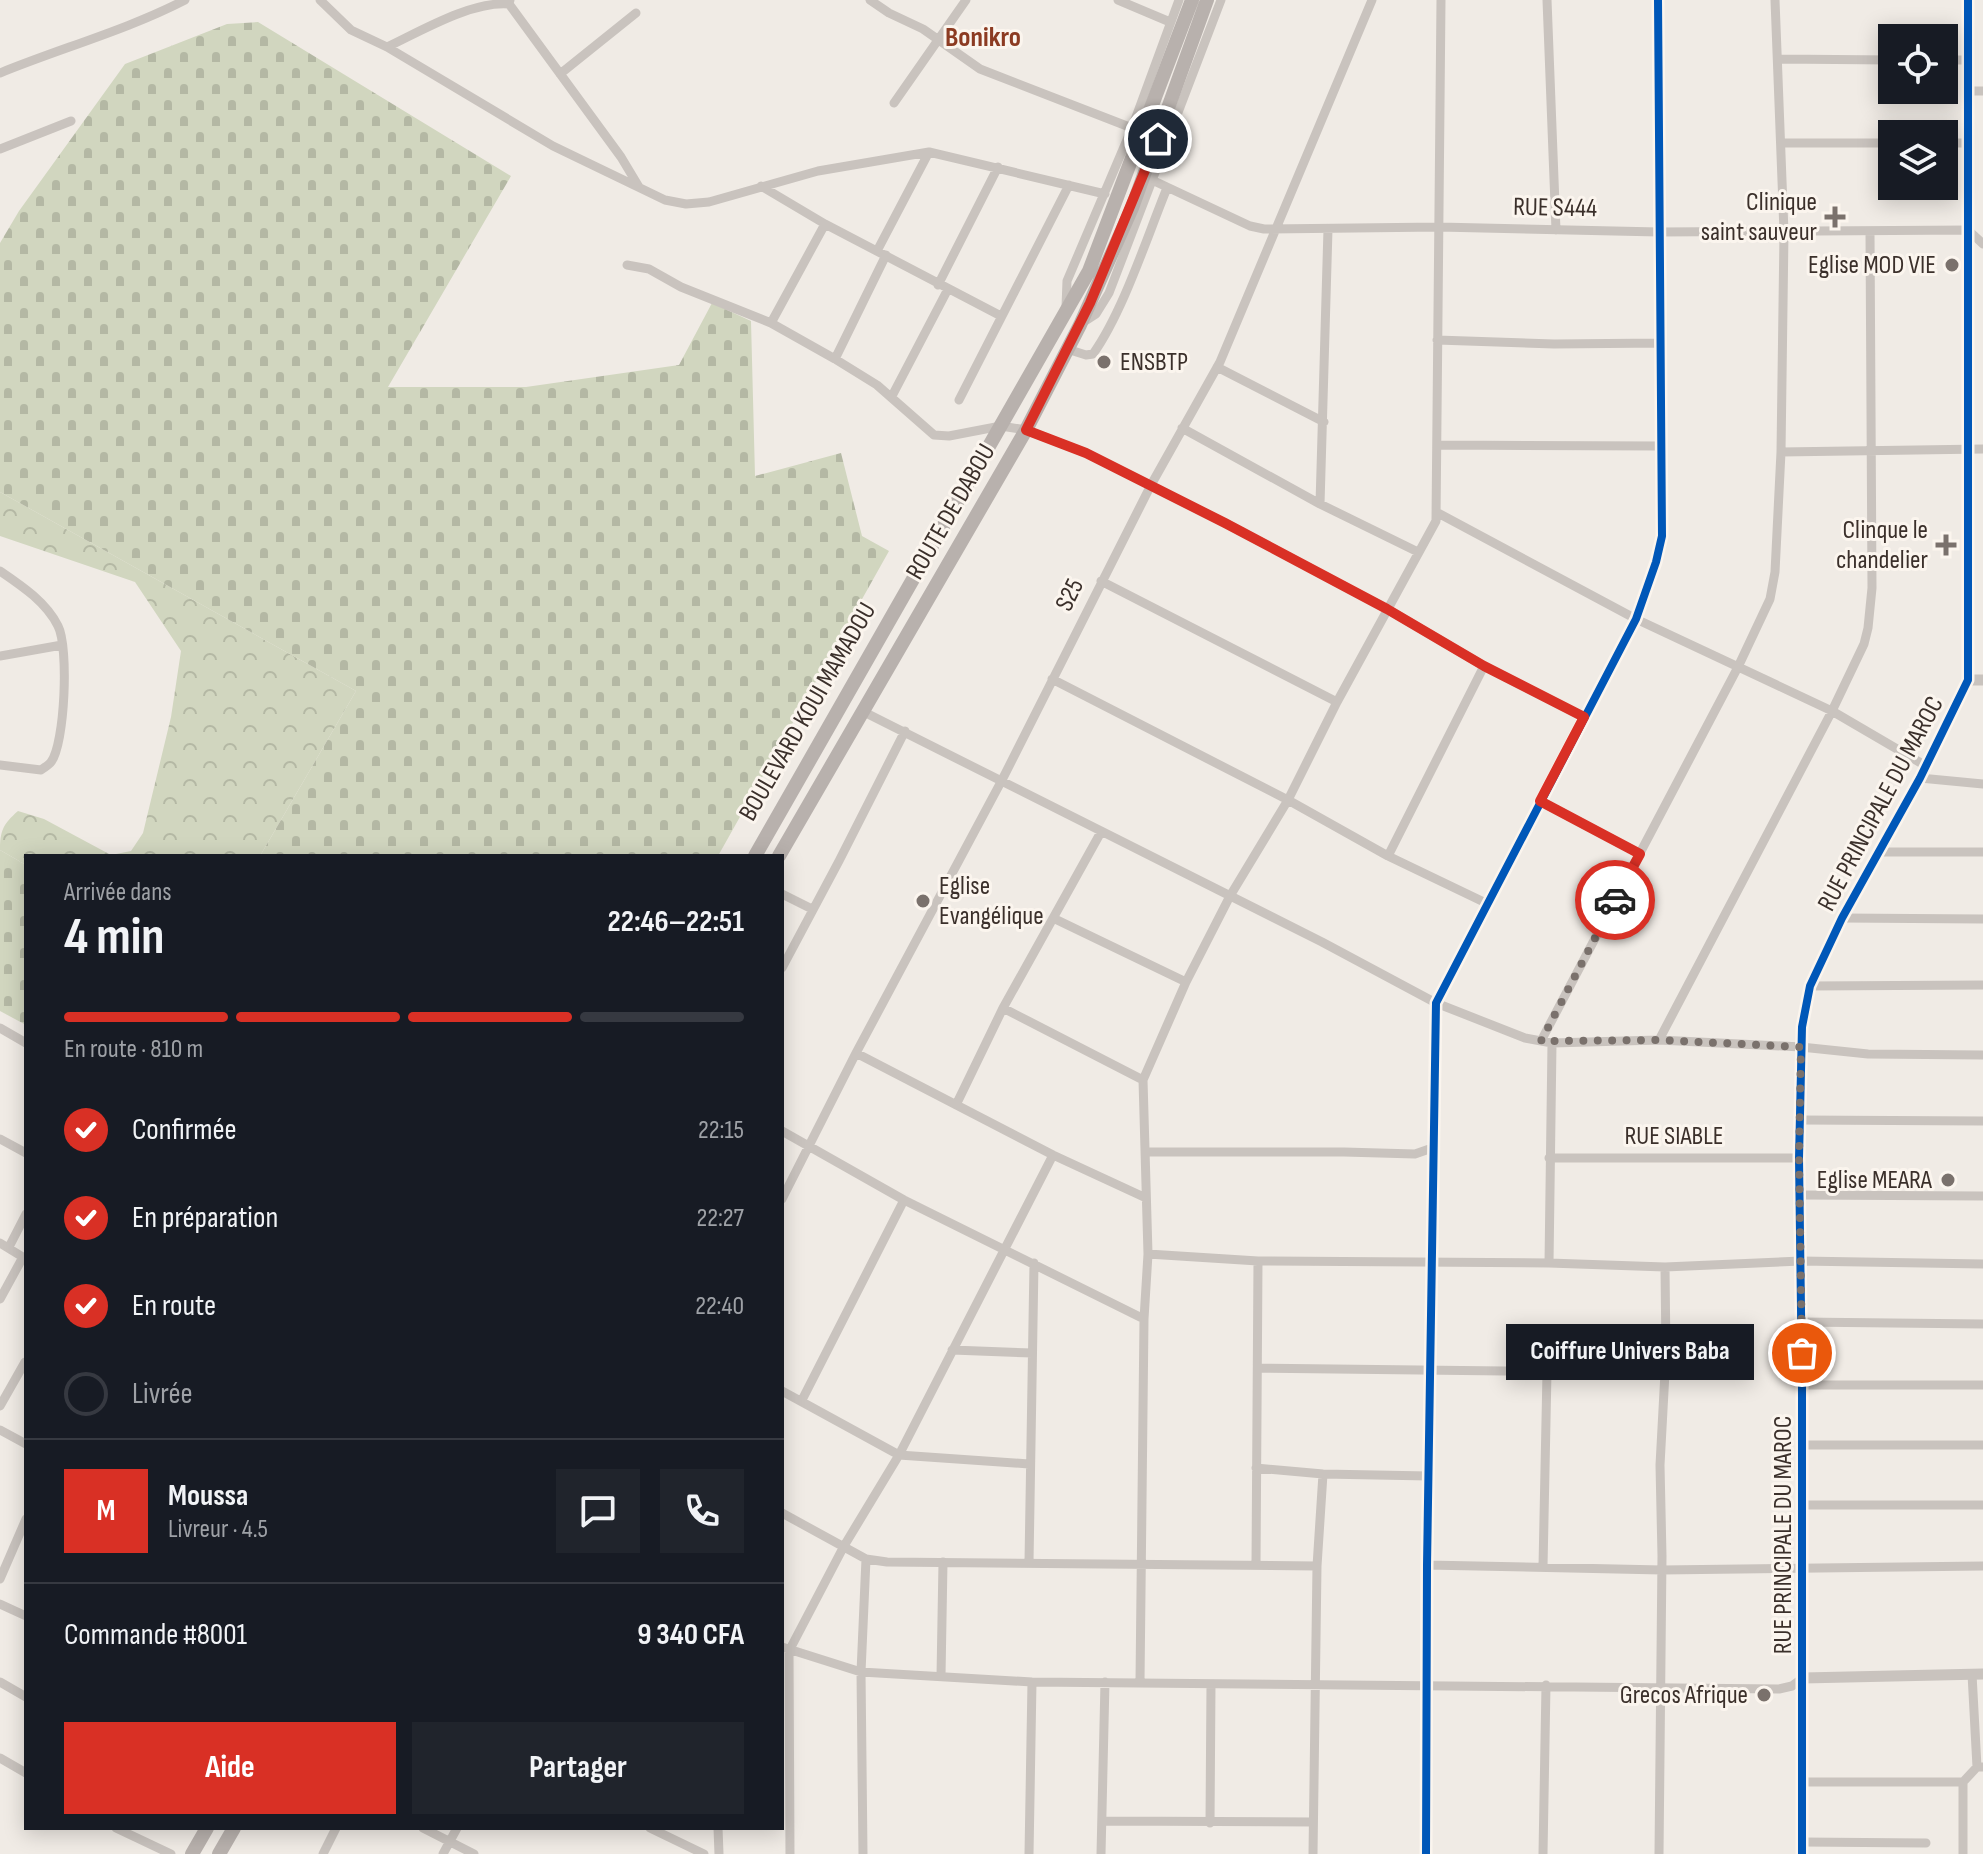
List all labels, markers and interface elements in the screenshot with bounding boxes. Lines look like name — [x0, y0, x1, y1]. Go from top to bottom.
district label: Bonikro — [945, 21, 1021, 54]
map controls — [1878, 24, 1958, 200]
button: locate — [1878, 24, 1958, 104]
pin — [1124, 105, 1192, 173]
icon: home — [1136, 117, 1180, 161]
button: layers — [1878, 120, 1958, 200]
place label: Clinique saint sauveur — [1701, 187, 1818, 248]
street label: RUE S444 — [1513, 192, 1597, 224]
marker: Clinique saint sauveur — [1824, 206, 1846, 228]
place label: Eglise MOD VIE — [1808, 250, 1936, 281]
marker: Eglise MOD VIE — [1943, 256, 1961, 274]
place label: ENSBTP — [1120, 347, 1188, 378]
marker: ENSBTP — [1095, 353, 1113, 371]
street label: ROUTE DE DABOU — [900, 439, 1002, 585]
place label: Clinque le chandelier — [1836, 515, 1929, 576]
marker: Clinque le chandelier — [1935, 534, 1957, 556]
street label: S25 — [1049, 574, 1091, 616]
street label: BOULEVARD KOUI MAMADOU — [733, 597, 883, 827]
street label: RUE PRINCIPALE DU MAROC — [1811, 691, 1951, 917]
courier — [1575, 860, 1655, 940]
place label: Eglise Evangélique — [939, 871, 1044, 932]
text: Arrivée dans — [64, 877, 172, 908]
icon: car — [1593, 878, 1637, 922]
marker: Eglise Evangélique — [914, 892, 932, 910]
text: 22:46–22:51 — [608, 904, 744, 940]
text: 4 min — [64, 906, 164, 969]
text: En route · 810 m — [64, 1034, 203, 1065]
icon: check — [64, 1108, 108, 1152]
text: Confirmée — [132, 1112, 237, 1148]
text: 22:15 — [698, 1115, 744, 1146]
street label: RUE SIABLE — [1625, 1121, 1723, 1152]
place label: Eglise MEARA — [1817, 1165, 1933, 1196]
marker: Eglise MEARA — [1939, 1171, 1957, 1189]
icon: check — [64, 1196, 108, 1240]
text: En préparation — [132, 1200, 278, 1236]
text: 22:27 — [696, 1203, 744, 1234]
icon: check — [64, 1284, 108, 1328]
text: En route — [132, 1288, 216, 1324]
text: 22:40 — [695, 1291, 744, 1322]
pin — [1768, 1319, 1836, 1387]
callout: Coiffure Univers Baba — [1506, 1325, 1754, 1381]
icon: bag — [1780, 1331, 1824, 1375]
text: Coiffure Univers Baba — [1530, 1336, 1730, 1367]
text: Livrée — [132, 1376, 193, 1412]
street label: RUE PRINCIPALE DU MAROC — [1768, 1416, 1799, 1654]
button: chat — [556, 1469, 640, 1553]
button: phone — [660, 1469, 744, 1553]
text: Moussa — [168, 1478, 248, 1514]
text: M — [97, 1493, 115, 1529]
text: Livreur · 4.5 — [168, 1514, 268, 1545]
text: Commande #8001 — [64, 1617, 247, 1653]
text: 9 340 CFA — [637, 1617, 744, 1653]
place label: Grecos Afrique — [1620, 1680, 1748, 1711]
marker: Grecos Afrique — [1755, 1686, 1773, 1704]
button: Aide — [64, 1722, 396, 1814]
button: Partager — [412, 1722, 744, 1814]

